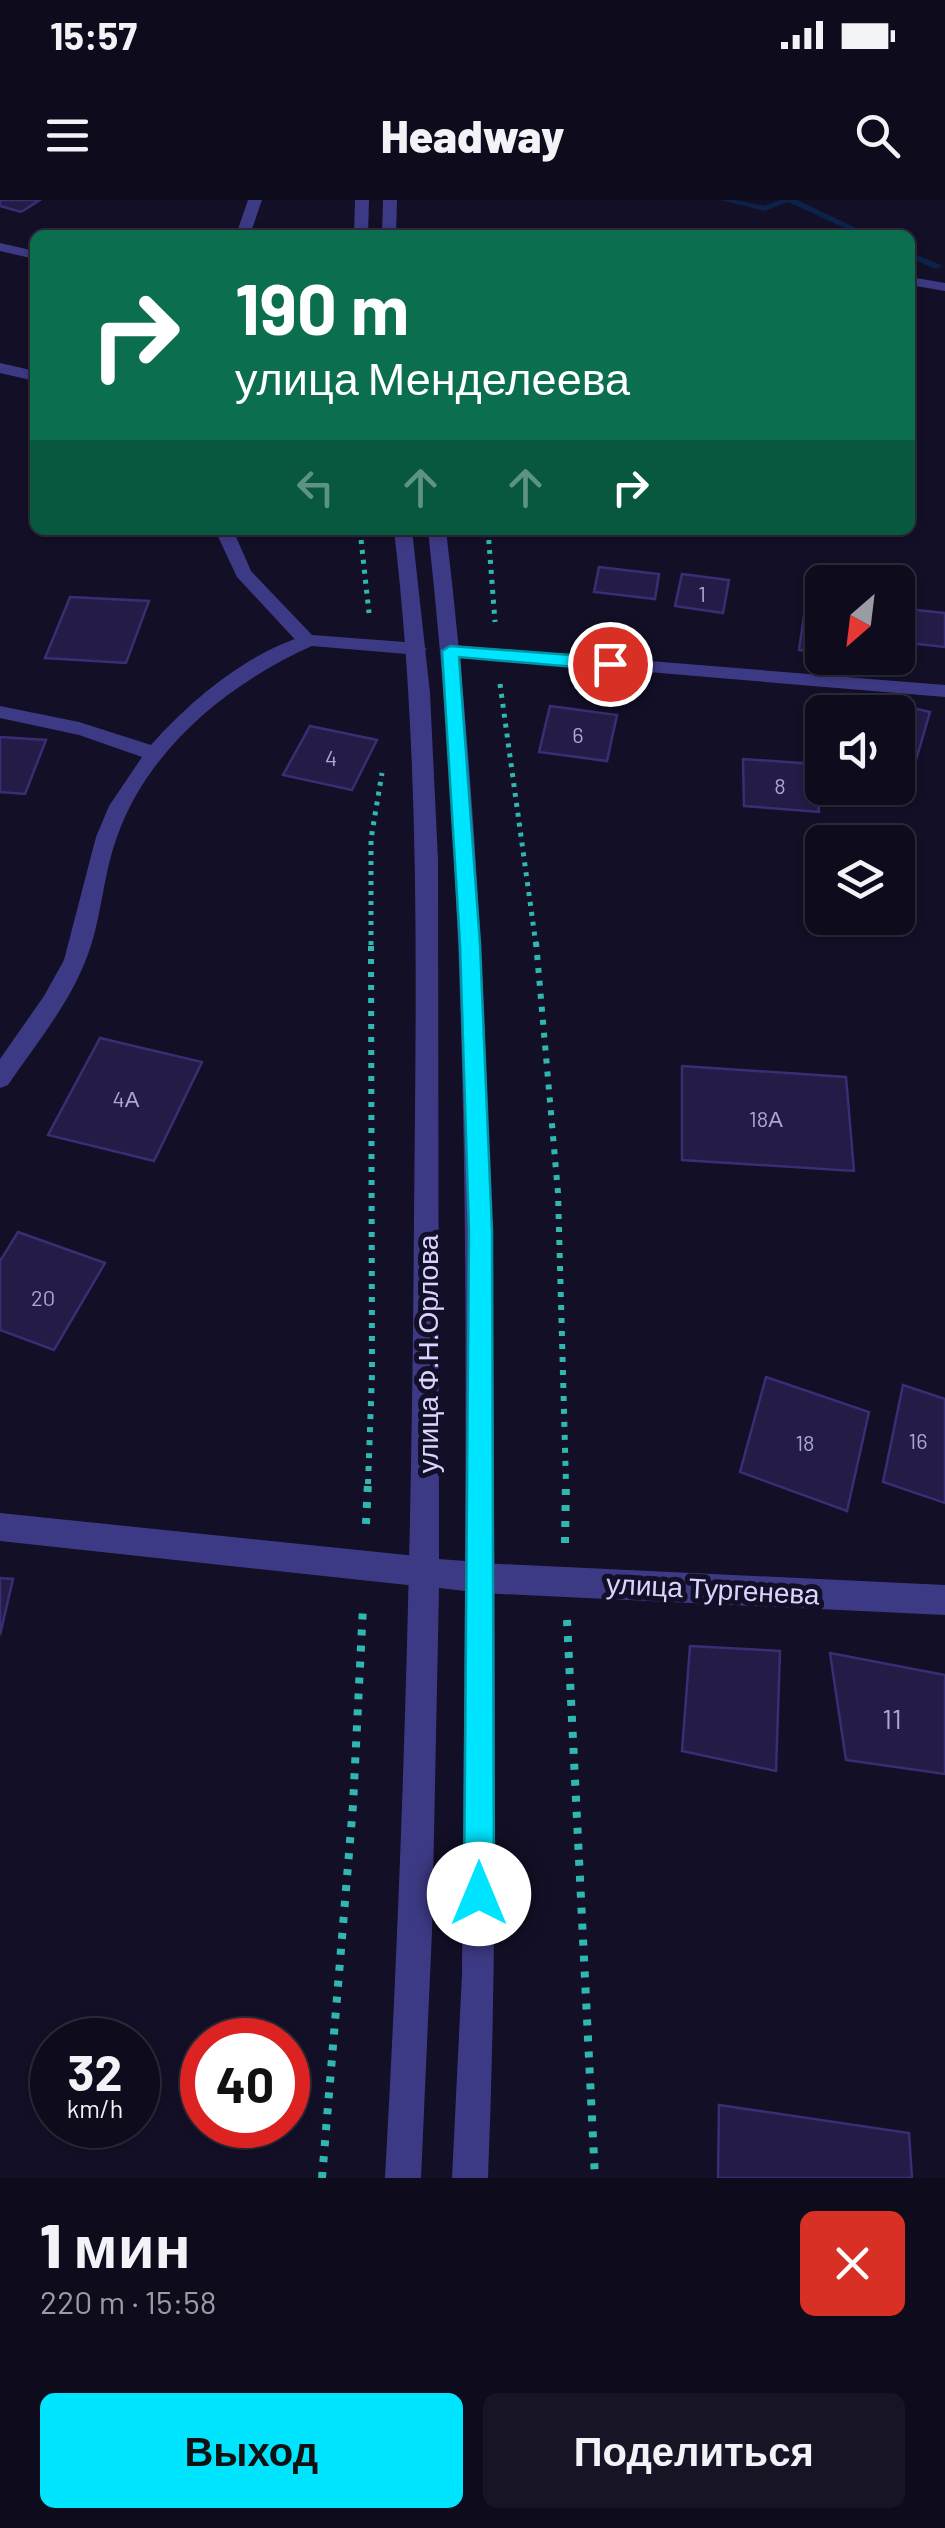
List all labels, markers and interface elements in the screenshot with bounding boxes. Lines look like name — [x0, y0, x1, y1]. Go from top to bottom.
text: 15:57 — [50, 12, 137, 58]
icon: menu — [40, 108, 95, 163]
text: Headway — [381, 108, 564, 162]
icon: search — [850, 108, 905, 163]
text: 190 m — [235, 265, 409, 349]
icon: right — [70, 270, 200, 400]
text: улица Менделеева — [235, 350, 630, 404]
icon: left — [288, 460, 343, 515]
icon: ahead — [393, 460, 448, 515]
icon: ahead — [498, 460, 553, 515]
icon: right — [603, 460, 658, 515]
north arrow — [805, 565, 915, 675]
map controls — [805, 565, 915, 935]
house number: 1 — [698, 580, 706, 606]
pin — [568, 622, 653, 707]
icon: arrive — [583, 637, 638, 692]
button: sound — [805, 695, 915, 805]
house number: 6 — [572, 721, 584, 747]
house number: 4 — [325, 744, 337, 770]
house number: 8 — [774, 772, 786, 798]
button: layers — [805, 825, 915, 935]
house number: 4А — [113, 1085, 140, 1111]
house number: 18А — [749, 1105, 783, 1131]
street label: улица Ф.Н.Орлова — [410, 1234, 444, 1473]
house number: 20 — [31, 1284, 55, 1310]
house number: 16 — [908, 1427, 928, 1453]
house number: 18 — [795, 1429, 815, 1455]
street label: улица Тургенева — [605, 1565, 821, 1611]
house number: 11 — [882, 1701, 902, 1735]
position arrow — [427, 1842, 531, 1946]
speed limit sign: 40 — [180, 2018, 310, 2148]
text: 32 — [67, 2041, 122, 2101]
text: km/h — [67, 2093, 123, 2123]
text: 1 мин — [40, 2208, 191, 2280]
button: close — [800, 2211, 905, 2316]
text: 220 m · 15:58 — [40, 2282, 216, 2320]
button: Выход — [40, 2393, 463, 2508]
button: Поделиться — [483, 2393, 905, 2508]

